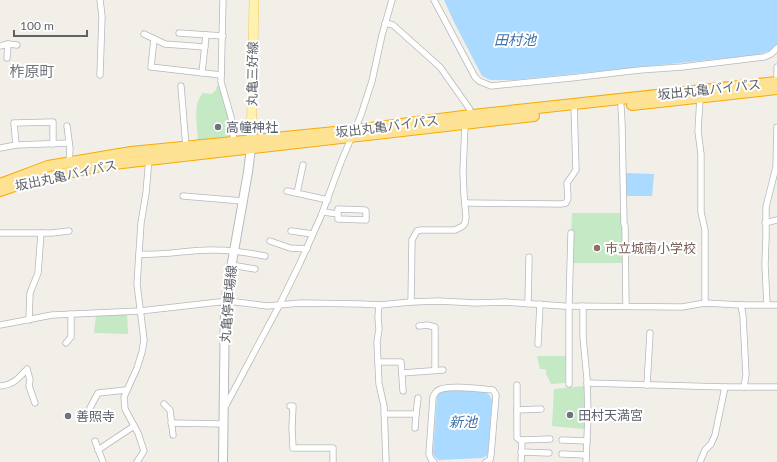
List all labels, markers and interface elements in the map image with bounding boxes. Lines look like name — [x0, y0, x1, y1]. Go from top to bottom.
scale bar — [14, 12, 87, 38]
text: 100 m — [20, 18, 54, 33]
water label: 田村池 — [494, 31, 538, 48]
street label: 丸亀三好線 — [243, 41, 261, 107]
district label: 柞原町 — [9, 62, 55, 80]
street label: 坂出丸亀バイパス — [657, 76, 761, 102]
street label: 坂出丸亀バイパス — [335, 112, 439, 140]
place label: 高幢神社 — [226, 119, 278, 135]
marker: 高幢神社 — [213, 122, 223, 132]
street label: 坂出丸亀バイパス — [14, 156, 118, 194]
place label: 市立城南小学校 — [605, 240, 696, 256]
marker: 市立城南小学校 — [592, 243, 602, 253]
street label: 丸亀停車場線 — [217, 264, 239, 344]
place label: 田村天満宮 — [578, 407, 643, 423]
place label: 善照寺 — [76, 408, 115, 424]
marker: 田村天満宮 — [565, 410, 575, 420]
marker: 善照寺 — [63, 411, 73, 421]
water label: 新池 — [449, 413, 479, 430]

